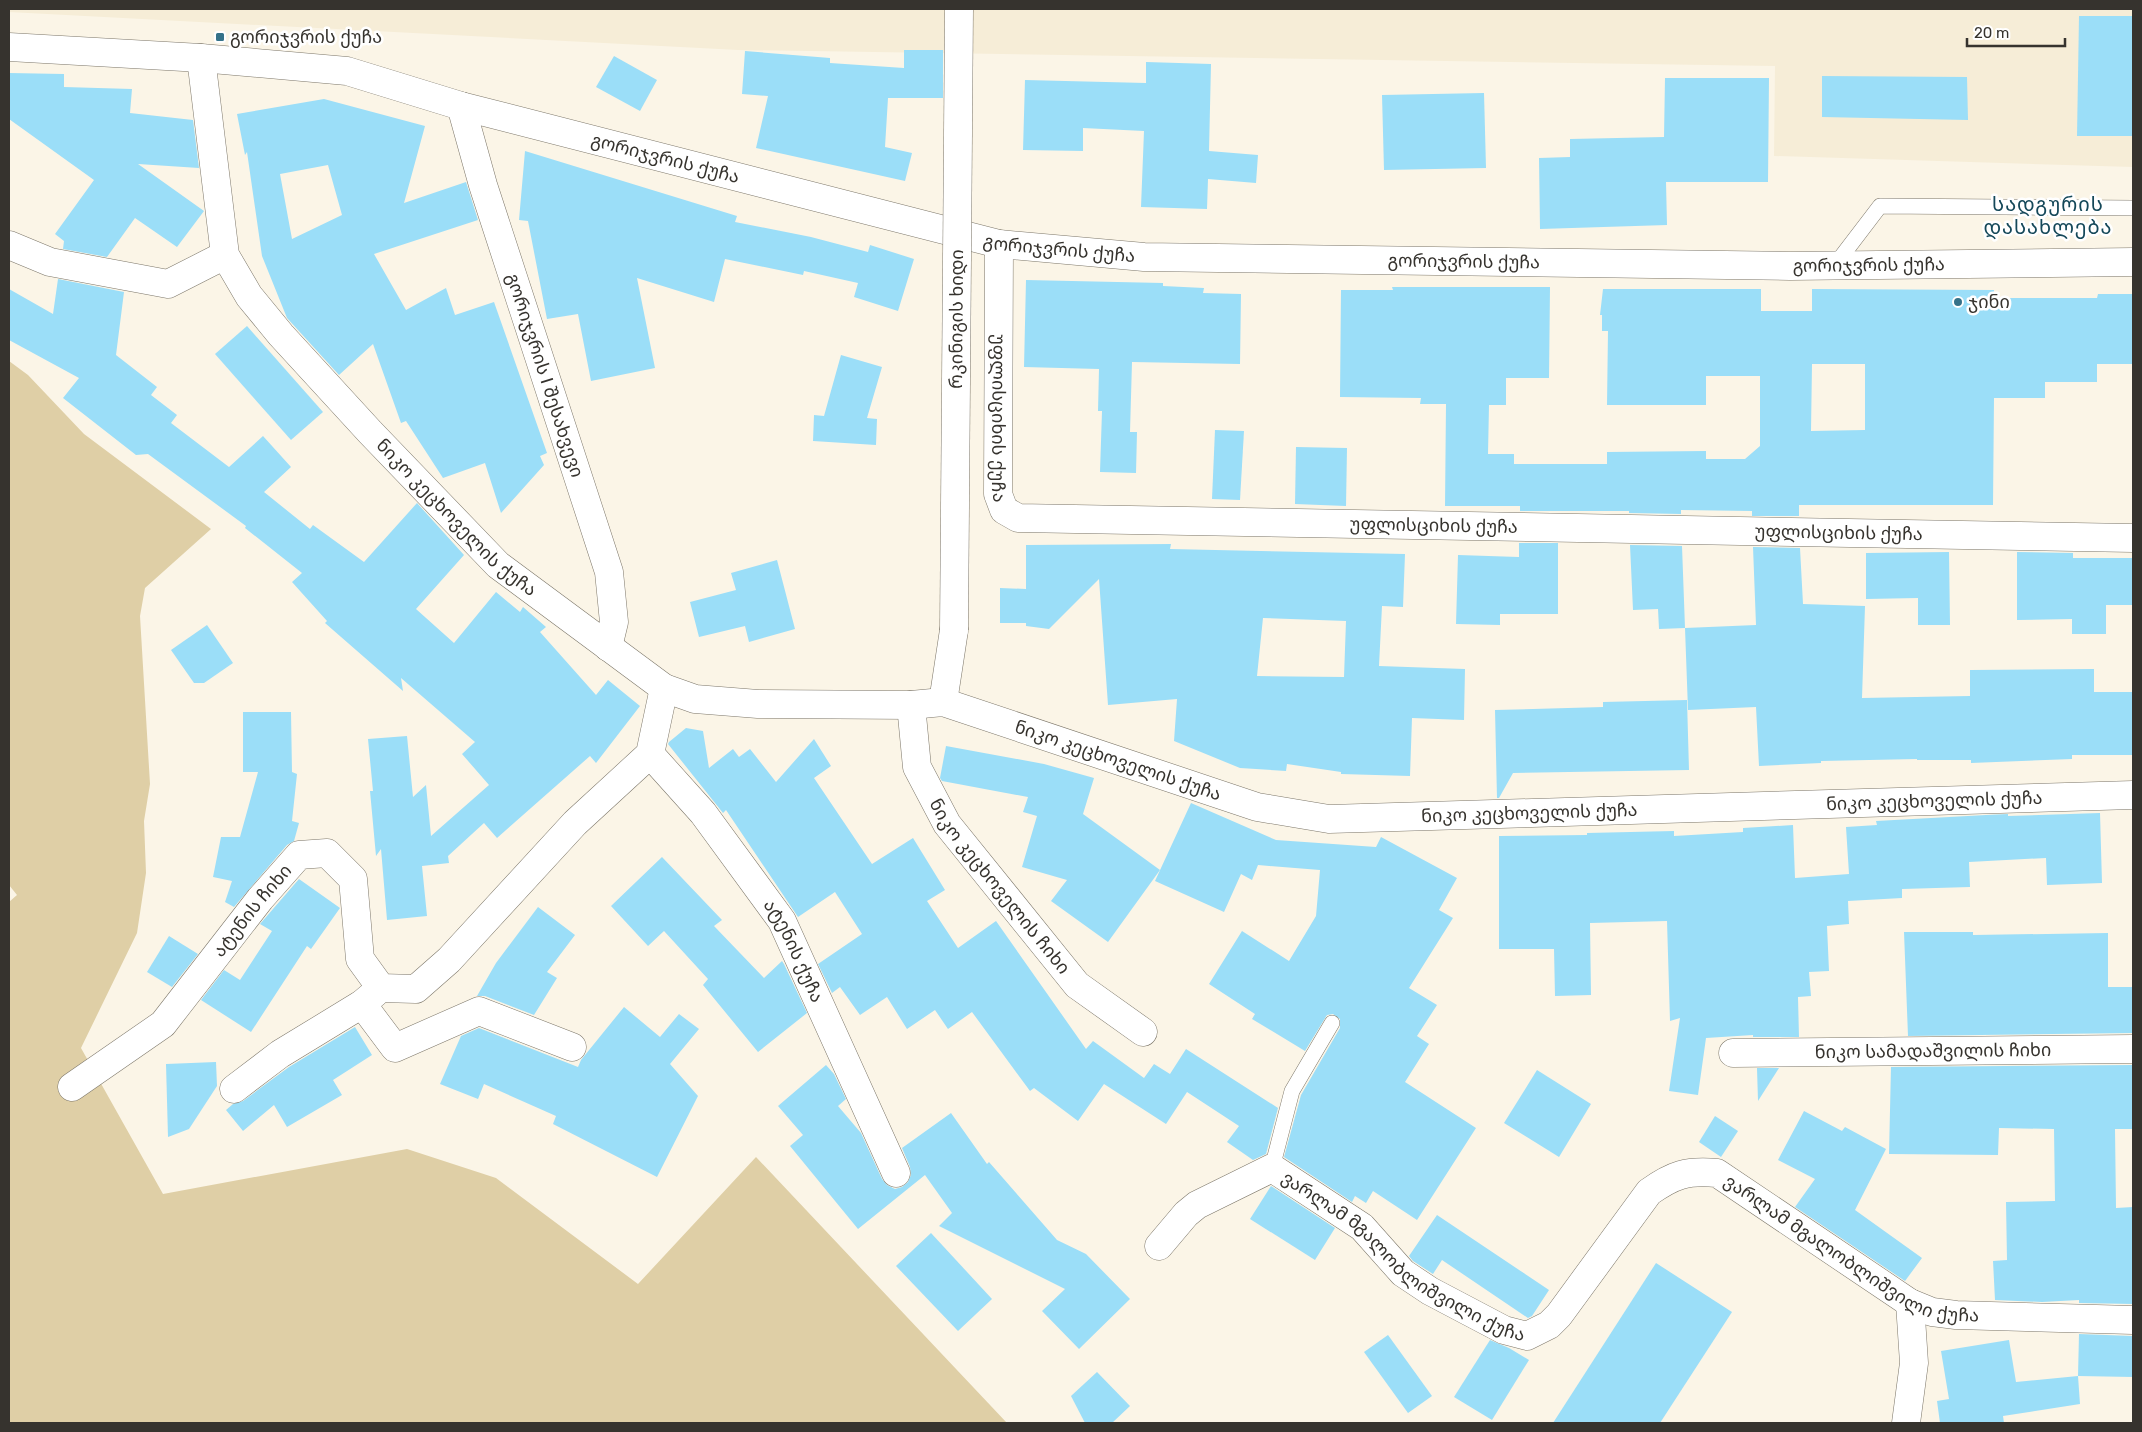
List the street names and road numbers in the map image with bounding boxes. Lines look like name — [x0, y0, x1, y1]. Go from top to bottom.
street label: გორიჯვრის ქუჩა — [589, 129, 742, 188]
street label: გორიჯვრის ქუჩა — [981, 229, 1136, 267]
street label: რკინიგის ხიდი — [945, 249, 968, 389]
street label: გორიჯვრის ქუჩა — [1388, 249, 1540, 274]
street label: გორიჯვრის ქუჩა — [1793, 253, 1945, 277]
street label: გორიჯვრის I შესახვევი — [501, 270, 588, 480]
street label: უფლისციხის ქუჩა — [987, 334, 1011, 505]
street label: ნიკო კეცხოველის ქუჩა — [372, 434, 541, 601]
street label: უფლისციხის ქუჩა — [1349, 513, 1518, 538]
street label: უფლისციხის ქუჩა — [1754, 520, 1923, 545]
street label: ნიკო კეცხოველის ქუჩა — [1012, 716, 1224, 805]
street label: ნიკო კეცხოველის ქუჩა — [1826, 787, 2043, 815]
street label: ნიკო კეცხოველის ჩიხი — [925, 795, 1075, 978]
street label: ნიკო კეცხოველის ქუჩა — [1421, 799, 1638, 827]
street label: ატენის ჩიხი — [208, 860, 296, 961]
street label: ატენის ქუჩა — [759, 895, 828, 1006]
street label: ნიკო სამადაშვილის ჩიხი — [1815, 1039, 2051, 1063]
street label: ვარლამ მგალობლიშვილი ქუჩა — [1278, 1166, 1527, 1346]
street label: ვარლამ მგალობლიშვილი ქუჩა — [1720, 1170, 1979, 1327]

